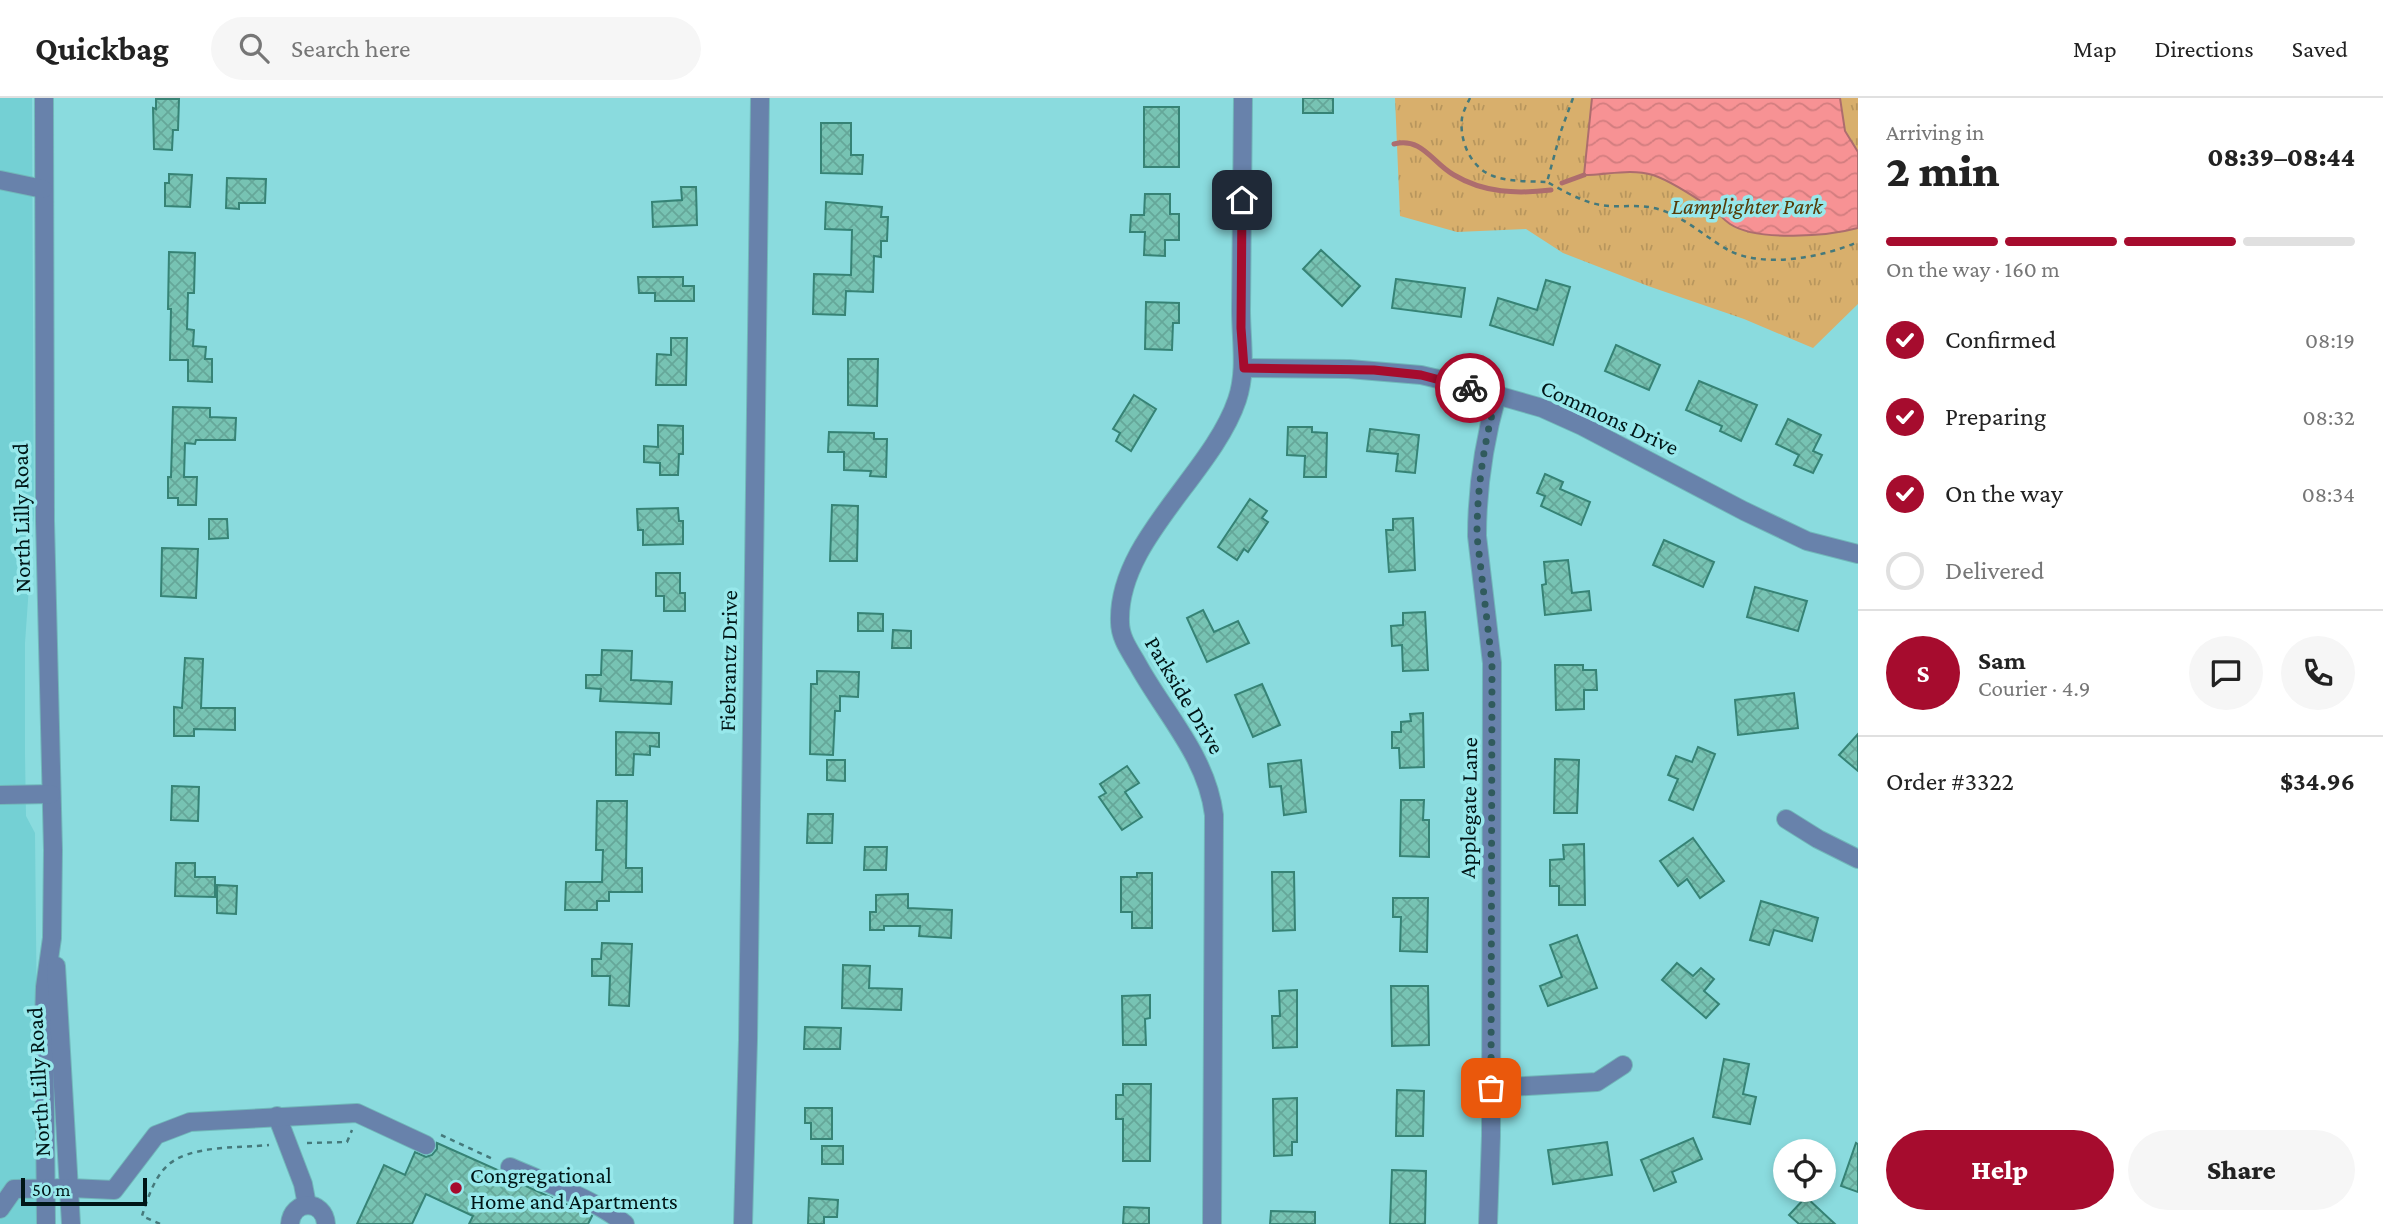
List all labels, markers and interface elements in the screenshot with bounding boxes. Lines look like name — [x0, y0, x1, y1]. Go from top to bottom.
search box — [211, 17, 701, 80]
icon: search — [235, 29, 273, 67]
text: Quickbag — [35, 30, 169, 67]
text: Search here — [291, 34, 410, 63]
text: Map — [2073, 35, 2117, 62]
text: Directions — [2155, 35, 2254, 62]
text: Saved — [2292, 35, 2348, 62]
text: Arriving in — [1886, 119, 1984, 145]
text: 08:39–08:44 — [2207, 143, 2355, 172]
text: 2 min — [1886, 145, 2000, 196]
pin — [1212, 170, 1272, 230]
icon: home — [1223, 181, 1261, 219]
park label: Lamplighter Park — [1672, 193, 1823, 219]
text: On the way · 160 m — [1886, 256, 2060, 282]
icon: check — [1886, 321, 1924, 359]
text: Confirmed — [1945, 325, 2056, 354]
text: 08:19 — [2305, 327, 2355, 353]
courier — [1435, 353, 1505, 423]
icon: bike — [1451, 369, 1489, 407]
street label: Commons Drive — [1537, 374, 1683, 460]
icon: check — [1886, 398, 1924, 436]
text: Preparing — [1945, 402, 2046, 431]
text: 08:32 — [2303, 404, 2355, 430]
street label: North Lilly Road — [7, 443, 35, 593]
icon: check — [1886, 475, 1924, 513]
text: On the way — [1945, 479, 2063, 508]
text: 08:34 — [2302, 481, 2355, 507]
text: Delivered — [1945, 556, 2044, 585]
street label: Fiebrantz Drive — [714, 590, 742, 732]
street label: Parkside Drive — [1140, 632, 1230, 758]
button: chat — [2189, 636, 2263, 710]
button: phone — [2281, 636, 2355, 710]
text: Sam — [1978, 646, 2026, 675]
text: S — [1917, 659, 1930, 688]
text: Courier · 4.9 — [1978, 675, 2090, 701]
street label: Applegate Lane — [1454, 737, 1482, 879]
text: Order #3322 — [1886, 767, 2014, 796]
text: $34.96 — [2280, 767, 2355, 796]
street label: North Lilly Road — [21, 1006, 55, 1158]
pin — [1461, 1058, 1521, 1118]
icon: bag — [1472, 1069, 1510, 1107]
button: Help — [1886, 1130, 2114, 1210]
button: Share — [2128, 1130, 2355, 1210]
map controls — [1773, 1139, 1836, 1202]
button: locate — [1773, 1139, 1836, 1202]
place label: Congregational Home and Apartments — [470, 1162, 678, 1214]
scale bar — [21, 1175, 147, 1207]
text: 50 m — [32, 1179, 71, 1200]
marker: Congregational Home and Apartments — [448, 1180, 464, 1196]

